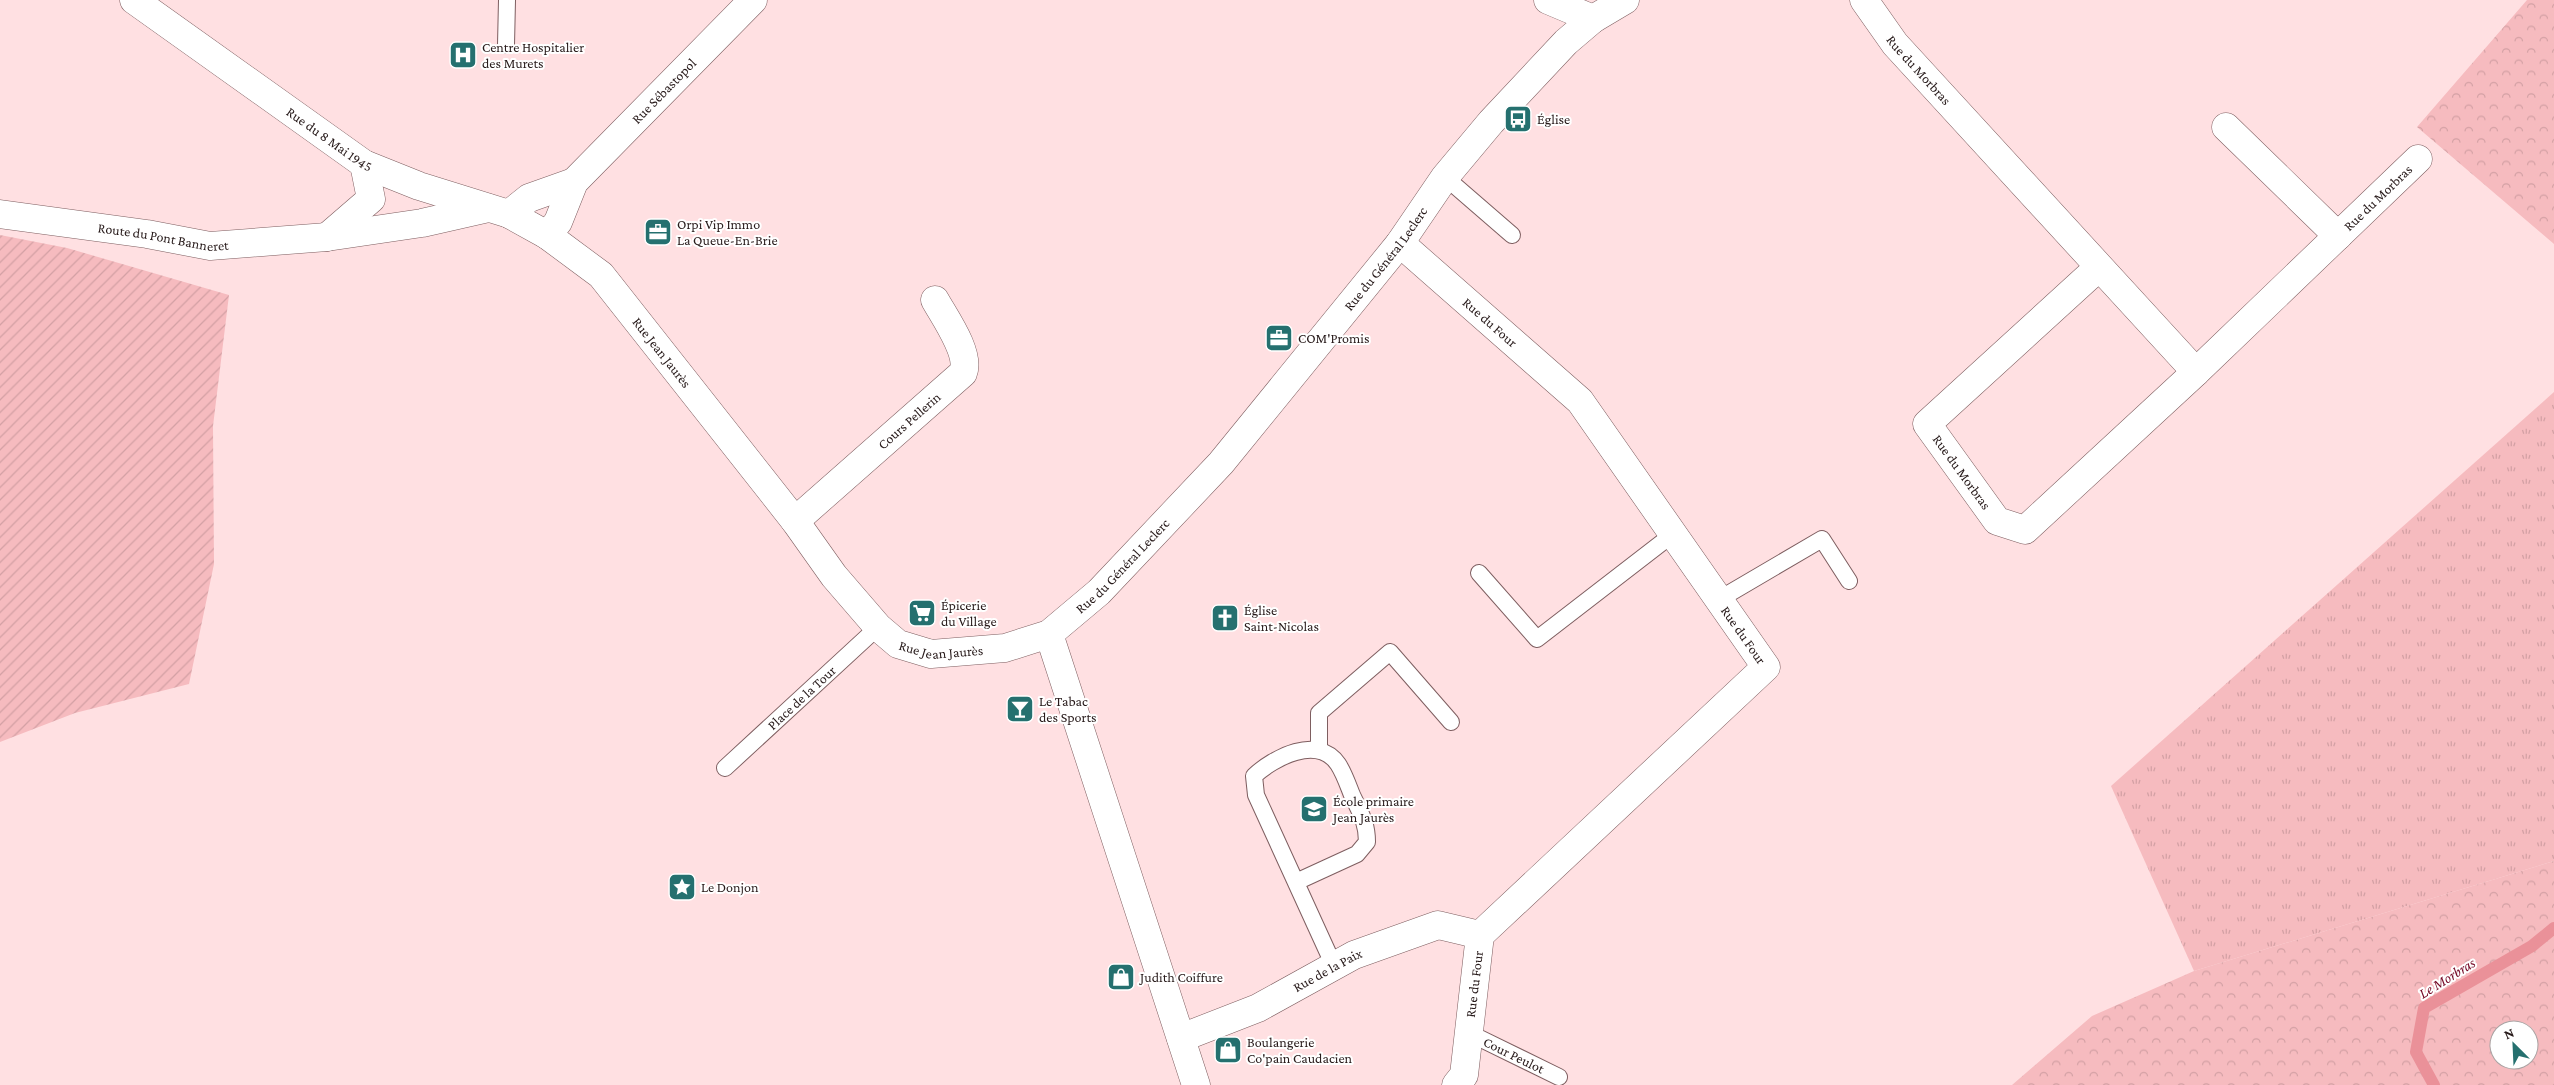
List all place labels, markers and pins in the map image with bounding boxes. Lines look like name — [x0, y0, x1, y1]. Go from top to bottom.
place label: Centre Hospitalier des Murets — [482, 39, 584, 71]
hospital icon: Centre Hospitalier des Murets — [448, 40, 478, 70]
bus stop icon: Église — [1503, 104, 1533, 134]
place label: Église — [1537, 111, 1570, 127]
place label: Orpi Vip Immo La Queue-En-Brie — [677, 216, 778, 248]
office icon: Orpi Vip Immo La Queue-En-Brie — [643, 217, 673, 247]
office icon: COM'Promis — [1264, 323, 1294, 353]
place label: COM'Promis — [1298, 330, 1369, 346]
place label: Épicerie du Village — [941, 597, 997, 629]
supermarket icon: Épicerie du Village — [907, 598, 937, 628]
place label: Église Saint-Nicolas — [1244, 602, 1319, 634]
church icon: Église Saint-Nicolas — [1210, 603, 1240, 633]
place label: Le Tabac des Sports — [1039, 693, 1096, 725]
bar icon: Le Tabac des Sports — [1005, 694, 1035, 724]
place label: École primaire Jean Jaurès — [1331, 793, 1414, 825]
school or university icon: École primaire Jean Jaurès — [1299, 794, 1329, 824]
place icon: Le Donjon — [667, 872, 697, 902]
place label: Le Donjon — [701, 879, 759, 896]
shop icon: Judith Coiffure — [1106, 962, 1136, 992]
place label: Judith Coiffure — [1138, 969, 1223, 985]
place label: Boulangerie Co'pain Caudacien — [1247, 1034, 1353, 1066]
shop icon: Boulangerie Co'pain Caudacien — [1213, 1035, 1243, 1065]

